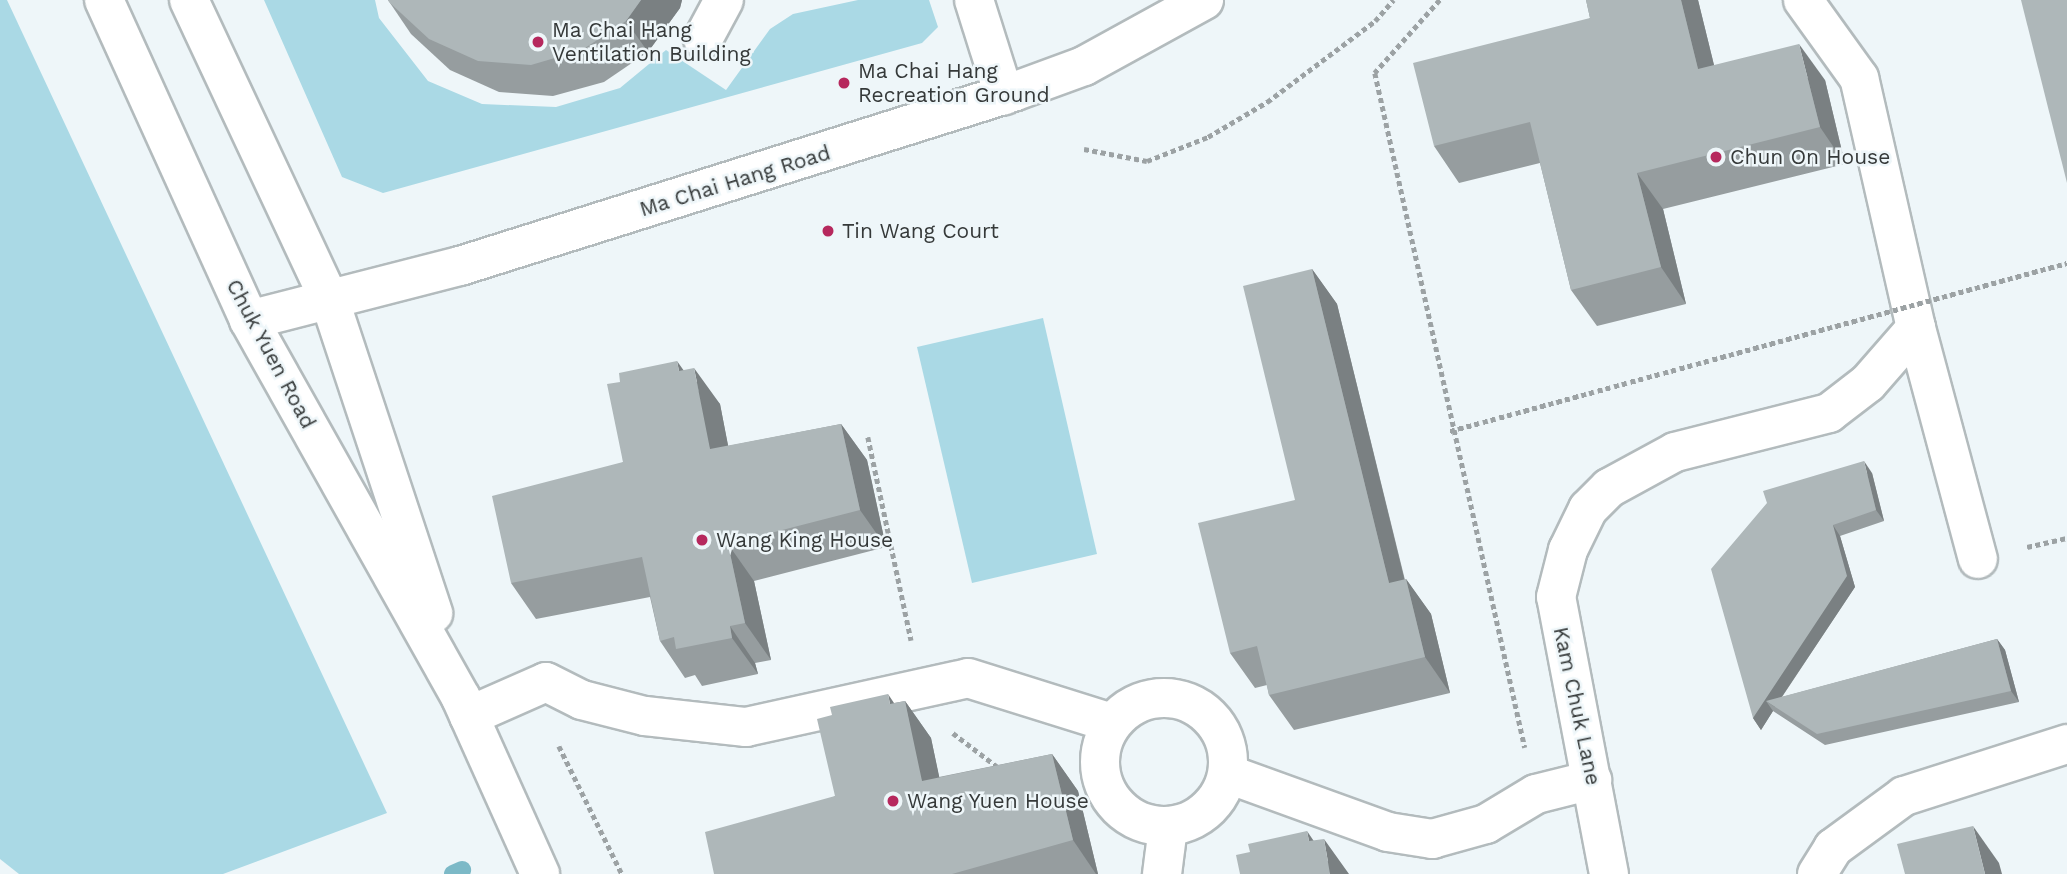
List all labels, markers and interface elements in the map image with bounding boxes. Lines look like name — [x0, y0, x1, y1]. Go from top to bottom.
place label: Ma Chai Hang Ventilation Building — [552, 17, 751, 67]
marker: Ma Chai Hang Ventilation Building — [530, 34, 546, 50]
place label: Ma Chai Hang Recreation Ground — [858, 58, 1050, 108]
marker: Ma Chai Hang Recreation Ground — [836, 75, 852, 91]
street label: Ma Chai Hang Road — [636, 140, 834, 222]
place label: Chun On House — [1730, 144, 1890, 170]
marker: Chun On House — [1708, 149, 1724, 165]
place label: Tin Wang Court — [842, 218, 999, 244]
marker: Tin Wang Court — [820, 223, 836, 239]
street label: Chuk Yuen Road — [221, 274, 321, 434]
place label: Wang King House — [716, 527, 893, 553]
marker: Wang King House — [694, 532, 710, 548]
street label: Kam Chuk Lane — [1548, 624, 1606, 788]
place label: Wang Yuen House — [907, 788, 1090, 814]
marker: Wang Yuen House — [885, 793, 901, 809]

